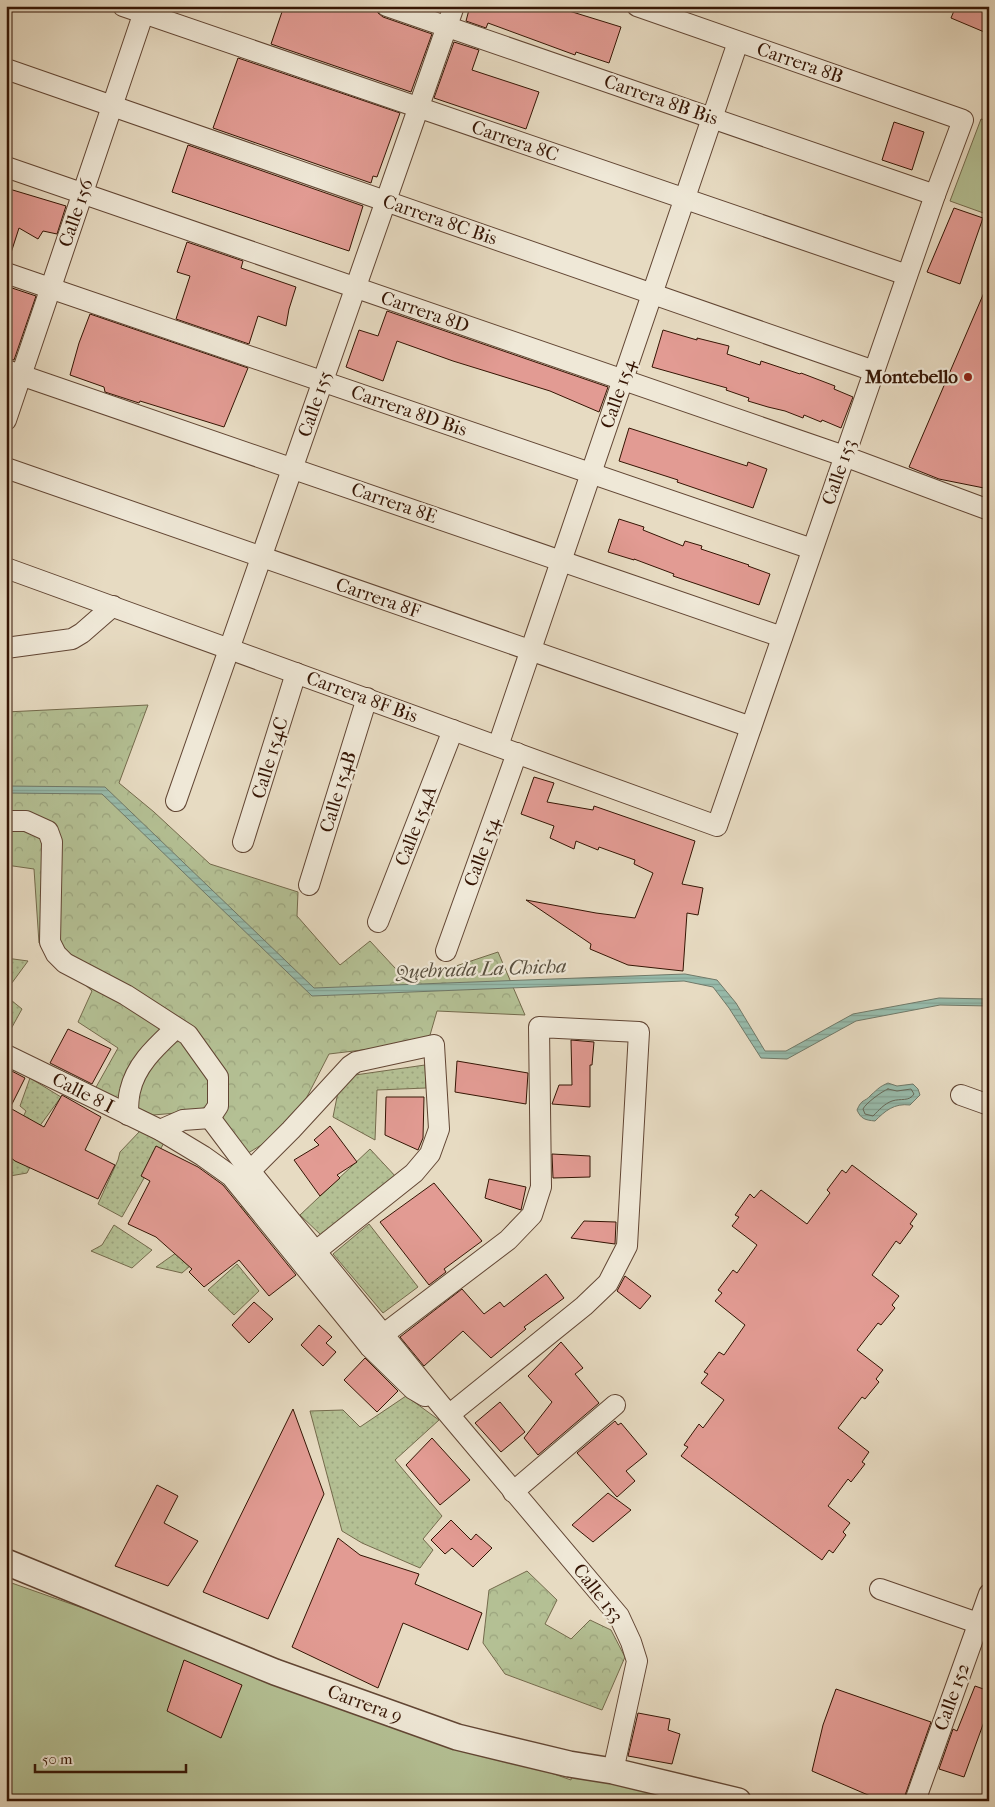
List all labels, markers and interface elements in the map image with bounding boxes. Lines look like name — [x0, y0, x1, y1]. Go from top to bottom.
street label: Carrera 8B — [754, 38, 846, 88]
street label: Carrera 8B Bis — [601, 70, 721, 130]
street label: Carrera 8C — [469, 116, 561, 166]
street label: Calle 156 — [54, 175, 98, 250]
street label: Carrera 8C Bis — [380, 190, 500, 250]
street label: Carrera 8D — [378, 287, 472, 337]
street label: Calle 154 — [596, 356, 640, 431]
place label: Montebello — [864, 366, 958, 388]
street label: Calle 155 — [293, 368, 337, 440]
marker: Montebello — [962, 371, 974, 383]
street label: Carrera 8D Bis — [348, 381, 470, 441]
street label: Calle 153 — [818, 436, 860, 508]
street label: Carrera 8E — [348, 478, 440, 528]
street label: Carrera 8F — [333, 573, 423, 623]
street label: Carrera 8F Bis — [303, 667, 421, 727]
street label: Calle 154C — [247, 714, 293, 802]
street label: Calle 154B — [315, 749, 361, 835]
street label: Calle 154A — [391, 782, 442, 869]
street label: Calle 154 — [459, 814, 505, 889]
water label: Quebrada La Chicha — [394, 955, 567, 985]
street label: Calle 8 I — [48, 1068, 118, 1118]
street label: Calle 153 — [568, 1559, 628, 1627]
street label: Calle 152 — [930, 1660, 974, 1734]
street label: Carrera 9 — [325, 1680, 405, 1728]
scale bar — [35, 1742, 186, 1774]
text: 50 m — [42, 1750, 73, 1768]

